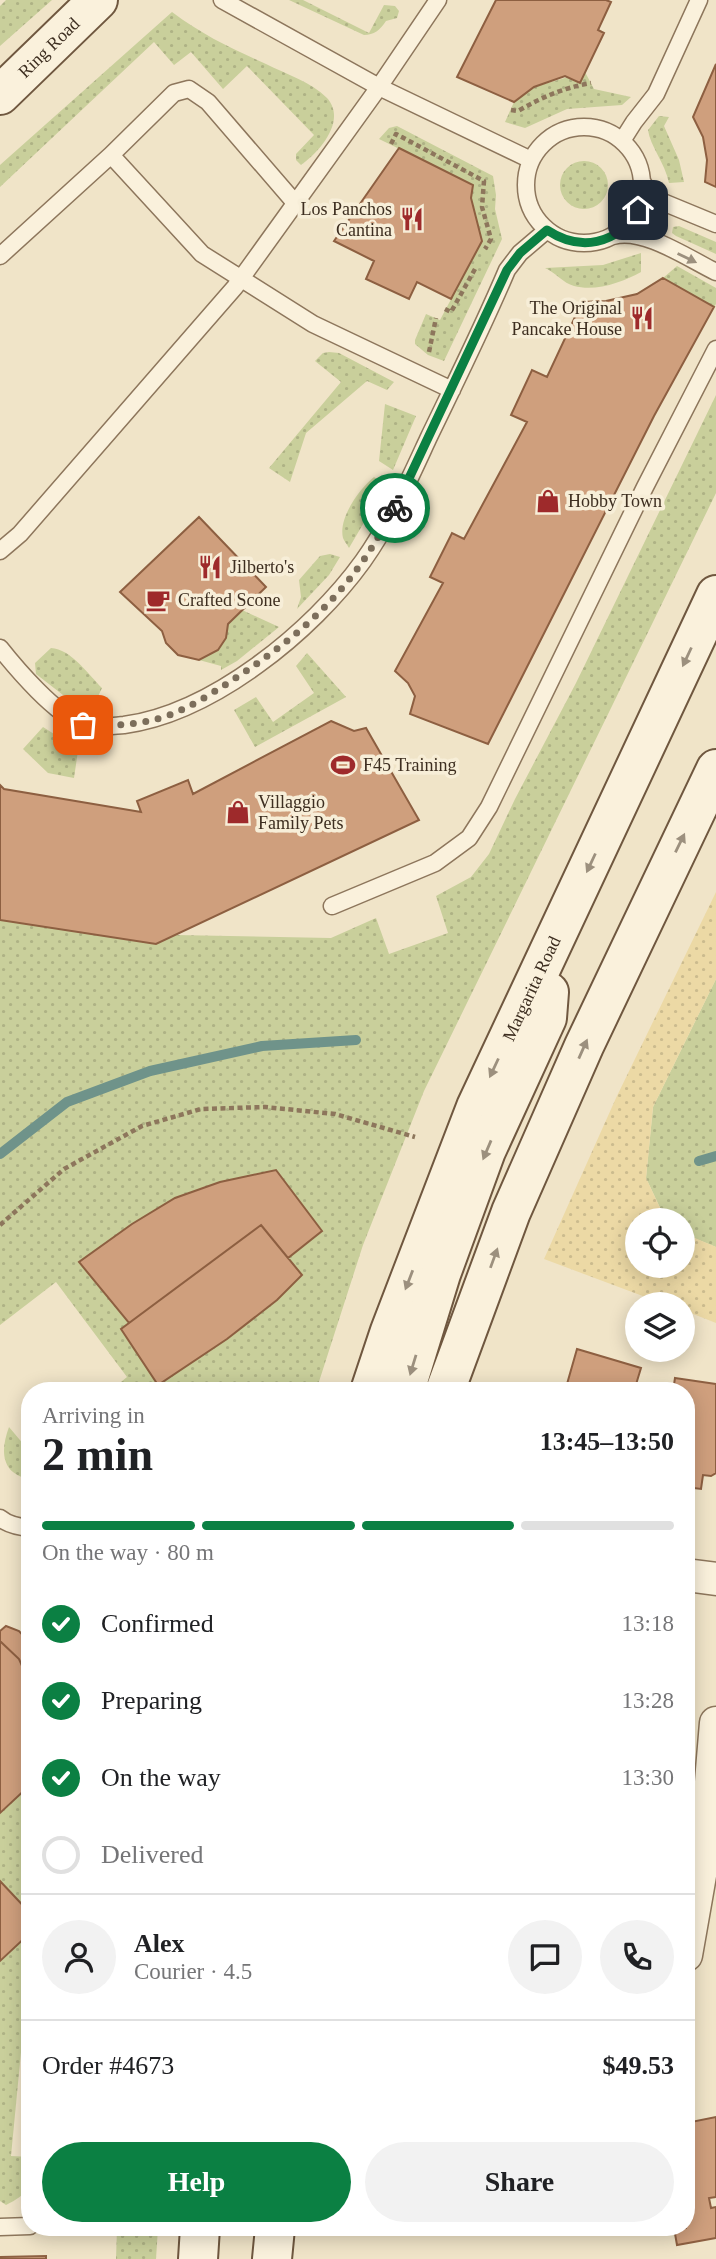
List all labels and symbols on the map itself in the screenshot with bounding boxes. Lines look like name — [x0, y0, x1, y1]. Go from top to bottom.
street label: Ring Road — [14, 14, 84, 82]
pin — [608, 180, 668, 240]
place label: Los Panchos Cantina — [301, 199, 392, 240]
restaurant icon: Los Panchos Cantina — [398, 205, 426, 233]
one-way arrow — [677, 252, 697, 264]
place label: The Original Pancake House — [512, 298, 622, 339]
restaurant icon: The Original Pancake House — [628, 304, 656, 332]
courier — [360, 473, 430, 543]
shop icon: Hobby Town — [534, 487, 562, 515]
place label: Hobby Town — [568, 491, 662, 511]
restaurant icon: Jilberto's — [196, 553, 224, 581]
place label: Jilberto's — [230, 557, 294, 577]
cafe icon: Crafted Scone — [144, 586, 172, 614]
place label: Crafted Scone — [178, 590, 280, 610]
one-way arrow — [681, 646, 692, 667]
pin — [53, 695, 113, 755]
sports icon: F45 Training — [329, 751, 357, 779]
place label: F45 Training — [363, 755, 457, 775]
place label: Villaggio Family Pets — [258, 792, 344, 833]
shop icon: Villaggio Family Pets — [224, 798, 252, 826]
one-way arrow — [674, 833, 685, 853]
one-way arrow — [585, 853, 597, 873]
street label: Margarita Road — [498, 933, 565, 1044]
one-way arrow — [577, 1039, 589, 1059]
one-way arrow — [488, 1058, 499, 1079]
one-way arrow — [481, 1140, 493, 1160]
one-way arrow — [489, 1248, 500, 1269]
one-way arrow — [404, 1269, 415, 1290]
one-way arrow — [407, 1355, 417, 1376]

